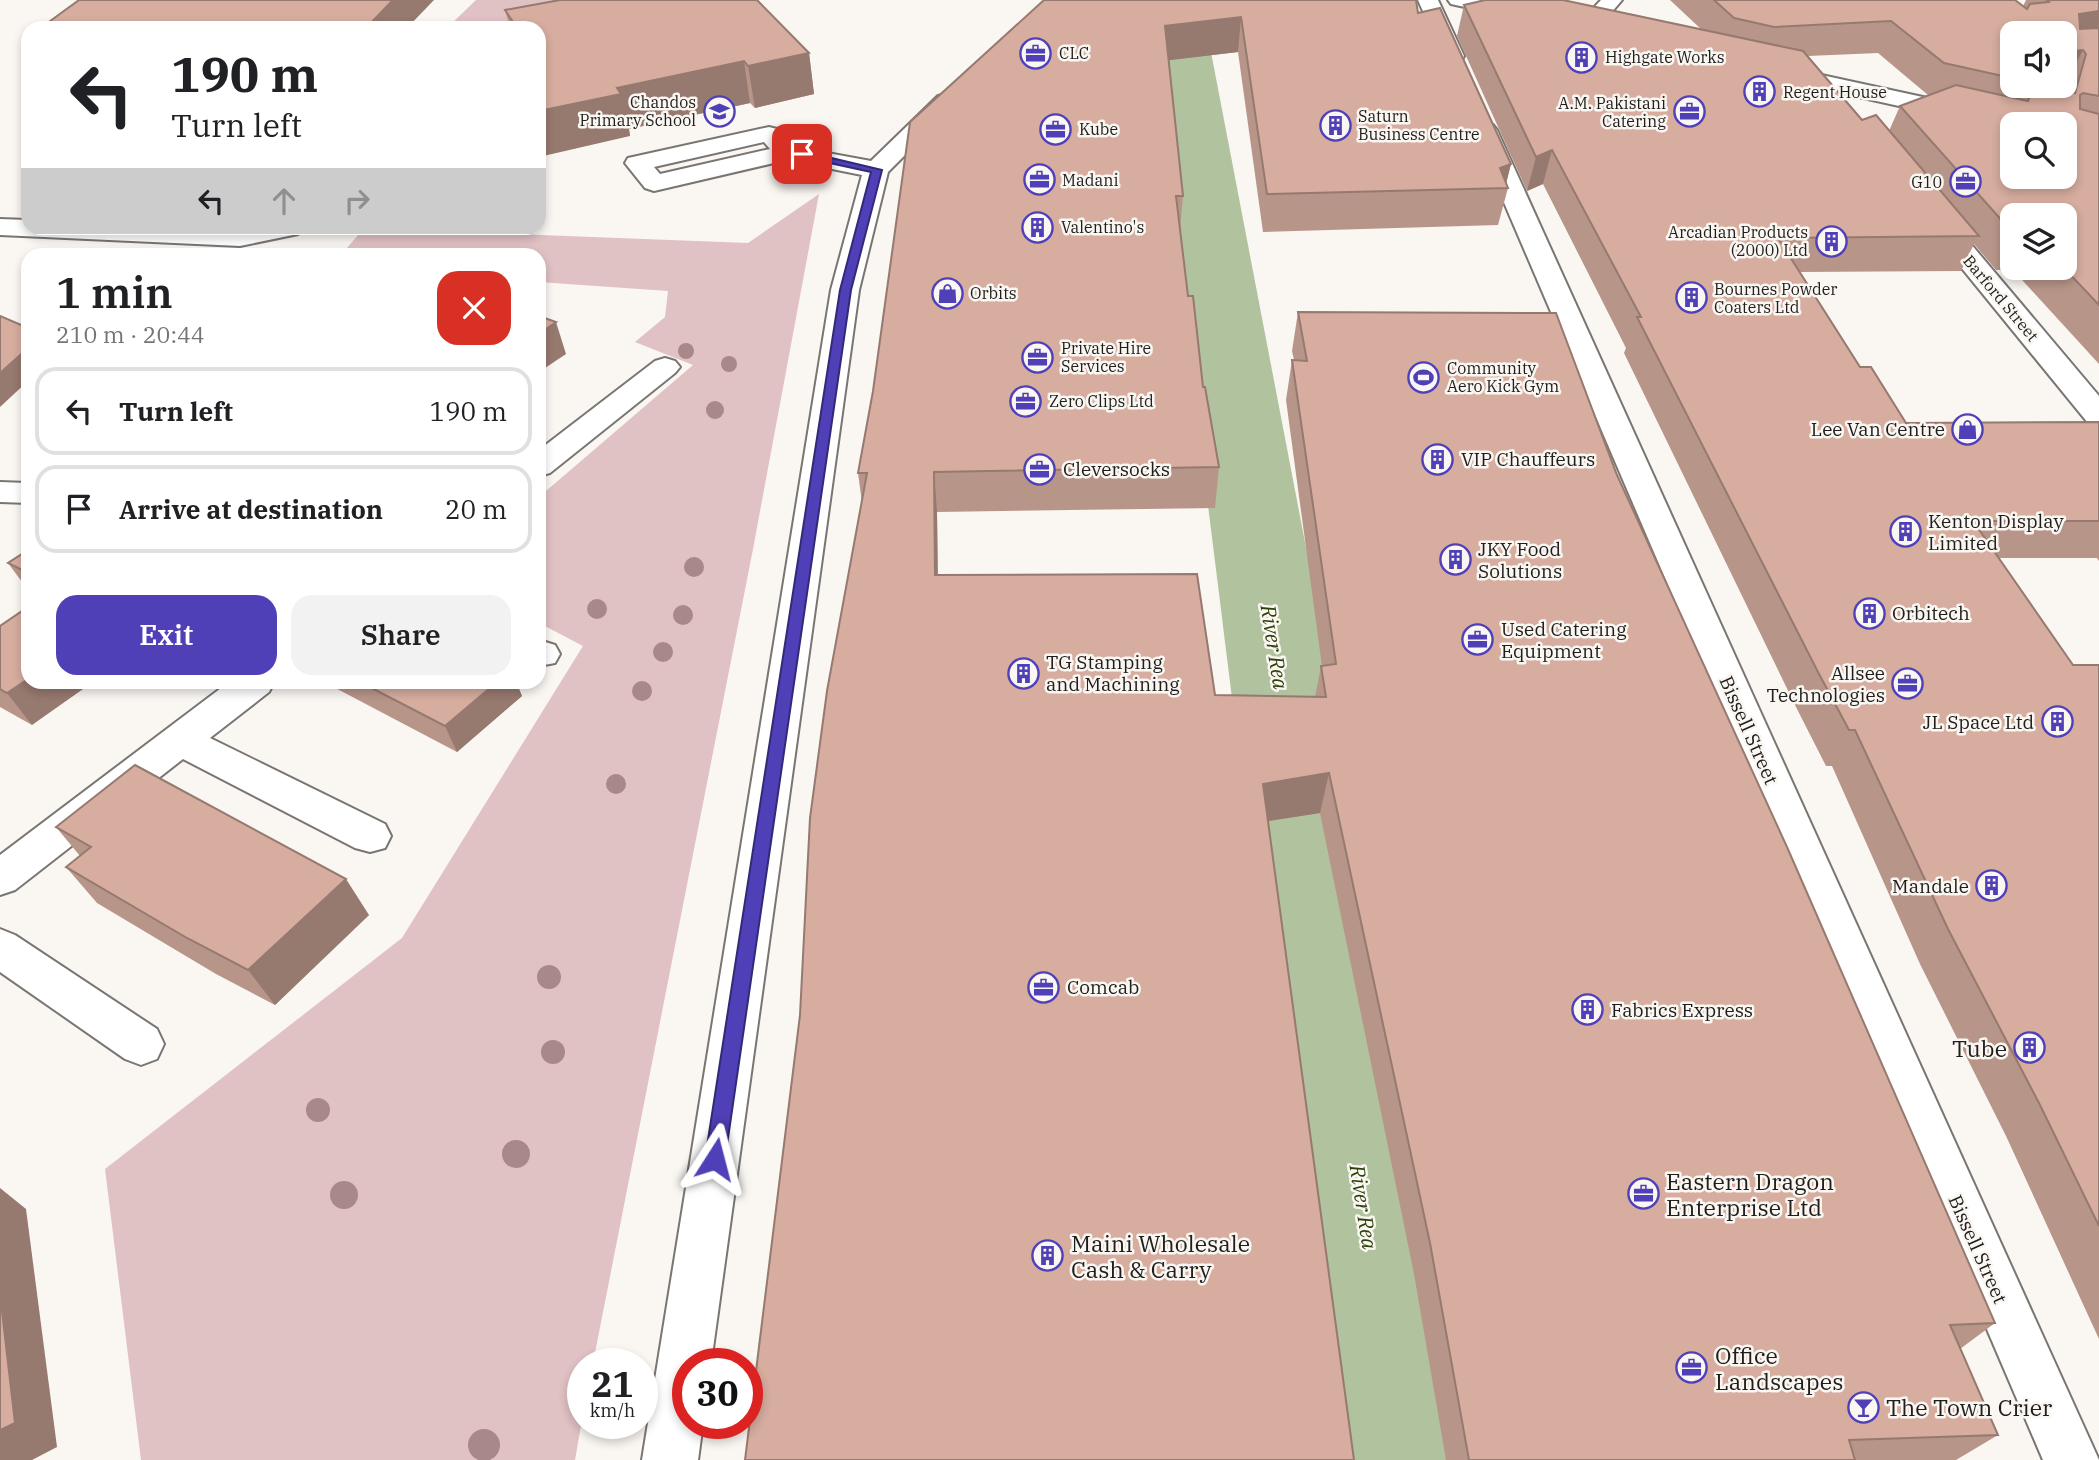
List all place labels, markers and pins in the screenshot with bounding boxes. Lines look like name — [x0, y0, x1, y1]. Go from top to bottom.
office icon: CLC — [1019, 36, 1053, 70]
building icon: Highgate Works — [1565, 40, 1599, 74]
place label: CLC — [1059, 43, 1089, 63]
place label: Highgate Works — [1605, 47, 1725, 67]
building icon: Regent House — [1743, 75, 1777, 109]
place label: Regent House — [1783, 82, 1887, 102]
place label: Chandos Primary School — [580, 92, 696, 130]
place label: A.M. Pakistani Catering — [1558, 93, 1666, 131]
school or university icon: Chandos Primary School — [702, 94, 736, 128]
office icon: A.M. Pakistani Catering — [1672, 95, 1706, 129]
place label: Saturn Business Centre — [1358, 106, 1480, 144]
building icon: Saturn Business Centre — [1318, 108, 1352, 142]
office icon: Kube — [1039, 112, 1073, 146]
place label: Kube — [1079, 119, 1118, 139]
pin — [772, 124, 832, 184]
office icon: Madani — [1022, 163, 1056, 197]
office icon: G10 — [1948, 165, 1982, 199]
place label: Madani — [1062, 170, 1118, 190]
place label: G10 — [1911, 172, 1942, 192]
building icon: Valentino's — [1021, 210, 1055, 244]
place label: Valentino's — [1061, 217, 1144, 237]
place label: Arcadian Products (2000) Ltd — [1668, 222, 1808, 260]
building icon: Arcadian Products (2000) Ltd — [1814, 224, 1848, 258]
shop icon: Orbits — [930, 276, 964, 310]
place label: Bournes Powder Coaters Ltd — [1714, 279, 1837, 317]
building icon: Bournes Powder Coaters Ltd — [1674, 281, 1708, 315]
place label: Orbits — [970, 283, 1017, 303]
place label: Private Hire Services — [1061, 338, 1151, 376]
office icon: Private Hire Services — [1021, 340, 1055, 374]
place label: Community Aero Kick Gym — [1447, 358, 1559, 396]
sports icon: Community Aero Kick Gym — [1407, 360, 1441, 394]
office icon: Zero Clips Ltd — [1009, 384, 1043, 418]
place label: Zero Clips Ltd — [1049, 391, 1154, 411]
shop icon: Lee Van Centre — [1951, 412, 1985, 446]
place label: Lee Van Centre — [1811, 417, 1945, 441]
building icon: VIP Chauffeurs — [1421, 442, 1455, 476]
place label: VIP Chauffeurs — [1461, 447, 1595, 471]
office icon: Cleversocks — [1023, 452, 1057, 486]
place label: Cleversocks — [1063, 457, 1170, 481]
place label: Kenton Display Limited — [1928, 509, 2064, 555]
building icon: Kenton Display Limited — [1888, 515, 1922, 549]
place label: JKY Food Solutions — [1478, 537, 1562, 583]
building icon: JKY Food Solutions — [1438, 543, 1472, 577]
building icon: Orbitech — [1852, 596, 1886, 630]
place label: Orbitech — [1892, 601, 1970, 625]
place label: Used Catering Equipment — [1501, 617, 1627, 663]
office icon: Used Catering Equipment — [1461, 623, 1495, 657]
place label: TG Stamping and Machining — [1046, 650, 1180, 696]
building icon: TG Stamping and Machining — [1006, 656, 1040, 690]
place label: Allsee Technologies — [1767, 661, 1885, 707]
office icon: Allsee Technologies — [1891, 667, 1925, 701]
building icon: JL Space Ltd — [2040, 705, 2074, 739]
place label: JL Space Ltd — [1923, 710, 2034, 734]
building icon: Mandale — [1975, 869, 2009, 903]
place label: Mandale — [1892, 874, 1969, 898]
office icon: Comcab — [1027, 970, 1061, 1004]
place label: Comcab — [1067, 975, 1139, 999]
building icon: Fabrics Express — [1571, 993, 1605, 1027]
place label: Fabrics Express — [1611, 998, 1753, 1022]
building icon: Tube — [2013, 1031, 2047, 1065]
place label: Tube — [1952, 1033, 2007, 1063]
place label: Eastern Dragon Enterprise Ltd — [1666, 1166, 1834, 1222]
office icon: Eastern Dragon Enterprise Ltd — [1626, 1177, 1660, 1211]
place label: Maini Wholesale Cash & Carry — [1071, 1228, 1250, 1284]
building icon: Maini Wholesale Cash & Carry — [1031, 1239, 1065, 1273]
place label: Office Landscapes — [1715, 1340, 1843, 1396]
office icon: Office Landscapes — [1675, 1351, 1709, 1385]
bar icon: The Town Crier — [1846, 1390, 1880, 1424]
place label: The Town Crier — [1886, 1392, 2052, 1422]

